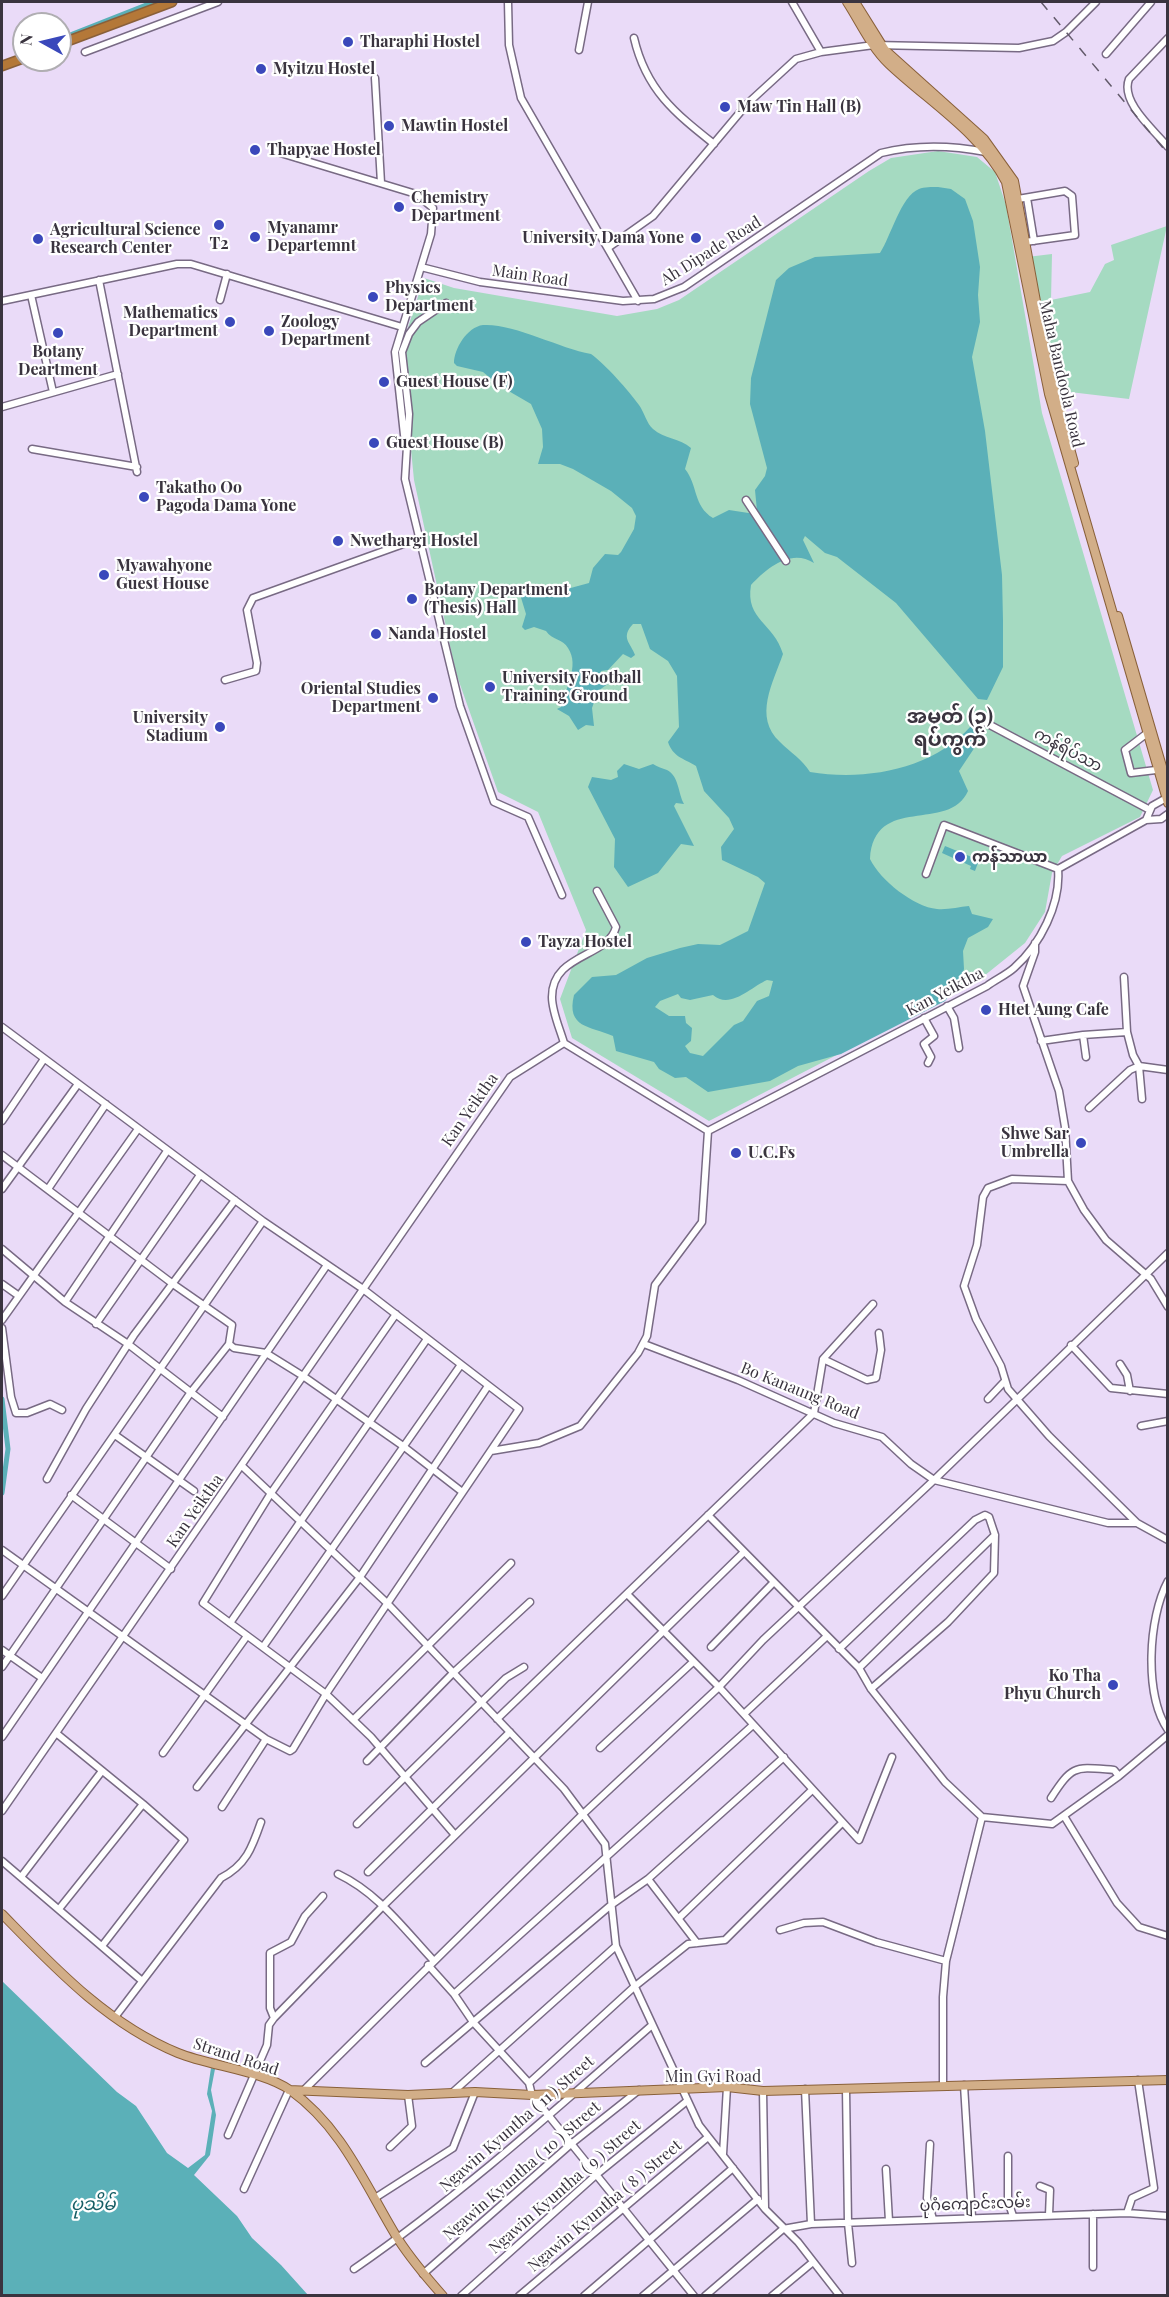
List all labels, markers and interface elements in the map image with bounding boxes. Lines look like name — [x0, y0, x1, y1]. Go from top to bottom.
north arrow — [12, 12, 72, 72]
place label: Tharaphi Hostel — [360, 32, 480, 52]
text: N — [14, 33, 37, 47]
marker: Tharaphi Hostel — [341, 35, 355, 49]
place label: Myitzu Hostel — [273, 59, 375, 79]
marker: Myitzu Hostel — [254, 62, 268, 76]
place label: Maw Tin Hall (B) — [737, 97, 861, 117]
marker: Maw Tin Hall (B) — [718, 100, 732, 114]
place label: Mawtin Hostel — [401, 116, 508, 136]
marker: Mawtin Hostel — [382, 119, 396, 133]
place label: Thapyae Hostel — [267, 140, 381, 160]
marker: Thapyae Hostel — [248, 143, 262, 157]
place label: Chemistry Department — [411, 188, 500, 226]
marker: Chemistry Department — [392, 200, 406, 214]
street label: Ah Dipade Road — [657, 212, 765, 290]
marker: T2 — [212, 218, 226, 232]
place label: Myanamr Departemnt — [267, 218, 356, 256]
place label: Agricultural Science Research Center — [50, 220, 201, 258]
place label: University Dama Yone — [522, 228, 684, 248]
marker: Myanamr Departemnt — [248, 230, 262, 244]
marker: University Dama Yone — [689, 231, 703, 245]
marker: Agricultural Science Research Center — [31, 232, 45, 246]
place label: T2 — [209, 234, 229, 254]
street label: Main Road — [491, 261, 569, 291]
place label: Physics Department — [385, 278, 474, 316]
marker: Physics Department — [366, 290, 380, 304]
street label: Maha Bandoola Road — [1035, 299, 1087, 449]
place label: Mathematics Department — [123, 303, 218, 341]
place label: Zoology Department — [281, 312, 370, 350]
marker: Mathematics Department — [223, 315, 237, 329]
marker: Zoology Department — [262, 324, 276, 338]
marker: Botany Deartment — [51, 326, 65, 340]
place label: Botany Deartment — [18, 342, 98, 380]
place label: Guest House (F) — [396, 372, 513, 392]
marker: Guest House (F) — [377, 375, 391, 389]
place label: Guest House (B) — [386, 433, 504, 453]
marker: Guest House (B) — [367, 436, 381, 450]
place label: Takatho Oo Pagoda Dama Yone — [156, 478, 296, 516]
marker: Takatho Oo Pagoda Dama Yone — [137, 490, 151, 504]
place label: Nwethargi Hostel — [350, 531, 478, 551]
marker: Nwethargi Hostel — [331, 534, 345, 548]
place label: Myawahyone Guest House — [116, 556, 212, 594]
marker: Myawahyone Guest House — [97, 568, 111, 582]
place label: Botany Department (Thesis) Hall — [424, 580, 569, 618]
marker: Botany Department (Thesis) Hall — [405, 592, 419, 606]
place label: Nanda Hostel — [388, 624, 486, 644]
marker: Nanda Hostel — [369, 627, 383, 641]
place label: University Football Training Ground — [502, 668, 641, 706]
place label: Oriental Studies Department — [301, 679, 421, 717]
marker: University Football Training Ground — [483, 680, 497, 694]
marker: Oriental Studies Department — [426, 691, 440, 705]
district label: အမှတ် (၃) ရပ်ကွက် — [907, 705, 993, 752]
place label: University Stadium — [133, 708, 208, 746]
marker: University Stadium — [213, 720, 227, 734]
street label: ကန်ရိပ်သာ — [1031, 724, 1105, 776]
place label: ကန်သာယာ — [972, 847, 1047, 867]
marker: ကန်သာယာ — [953, 850, 967, 864]
place label: Tayza Hostel — [538, 932, 632, 952]
marker: Tayza Hostel — [519, 935, 533, 949]
street label: Kan Yeiktha — [903, 964, 987, 1020]
place label: Htet Aung Cafe — [998, 1000, 1109, 1020]
marker: Htet Aung Cafe — [979, 1003, 993, 1017]
street label: Kan Yeiktha — [438, 1070, 502, 1150]
place label: Shwe Sar Umbrella — [1001, 1124, 1069, 1162]
marker: Shwe Sar Umbrella — [1074, 1136, 1088, 1150]
place label: U.C.Fs — [748, 1143, 795, 1163]
marker: U.C.Fs — [729, 1146, 743, 1160]
street label: Bo Kanaung Road — [738, 1358, 862, 1424]
street label: Kan Yeiktha — [163, 1471, 227, 1551]
place label: Ko Tha Phyu Church — [1004, 1666, 1101, 1704]
marker: Ko Tha Phyu Church — [1106, 1678, 1120, 1692]
street label: Strand Road — [191, 2034, 281, 2080]
street label: Ngawin Kyuntha ( 11 ) Street — [436, 2052, 598, 2196]
street label: Min Gyi Road — [665, 2067, 761, 2087]
street label: Ngawin Kyuntha ( 10 ) Street — [439, 2098, 605, 2244]
street label: Ngawin Kyuntha ( 9 ) Street — [485, 2116, 645, 2258]
street label: Ngawin Kyuntha ( 8 ) Street — [524, 2136, 686, 2276]
street label: ပုဂံကျောင်းလမ်း — [919, 2192, 1031, 2216]
water label: ပုသိမ် — [71, 2193, 115, 2215]

